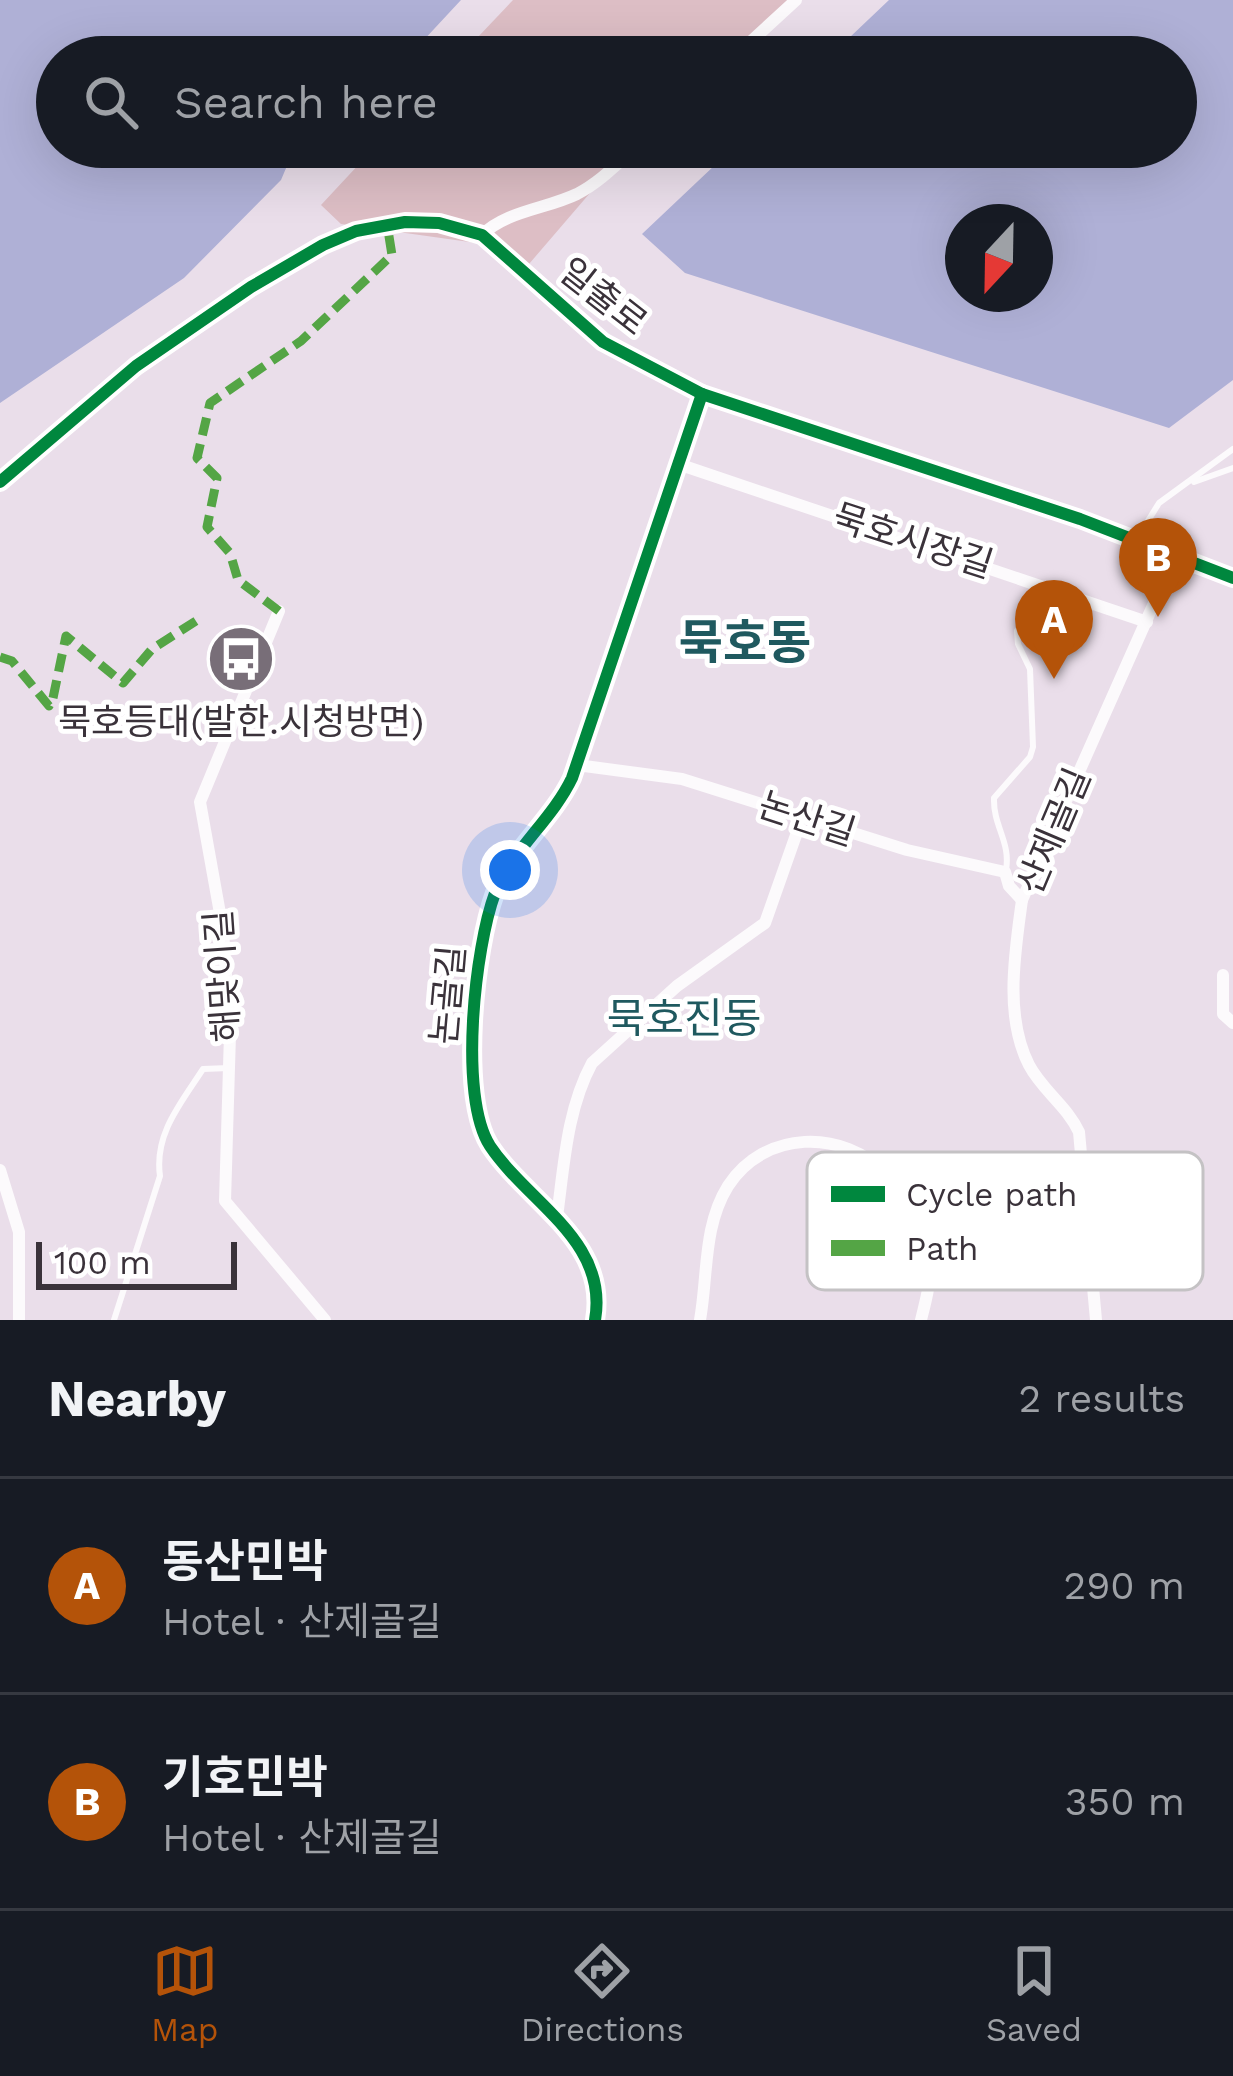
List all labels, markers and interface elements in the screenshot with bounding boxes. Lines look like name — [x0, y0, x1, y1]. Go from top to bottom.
search box — [36, 36, 1197, 168]
icon: search — [78, 69, 144, 135]
text: Search here — [174, 76, 438, 129]
north arrow — [945, 204, 1053, 312]
street label: 일출로 — [551, 250, 655, 344]
street label: 묵호시장길 — [828, 495, 998, 587]
pin: B — [1119, 518, 1197, 617]
pin: A — [1015, 580, 1093, 679]
district label: 묵호동 — [679, 614, 811, 671]
bus stop icon: 묵호등대(발한.시청방면) — [206, 624, 276, 694]
place label: 묵호등대(발한.시청방면) — [58, 701, 424, 743]
street label: 산제골길 — [1009, 762, 1099, 900]
street label: 논산길 — [753, 784, 861, 854]
your location — [480, 840, 540, 900]
street label: 해맞이길 — [197, 908, 249, 1044]
street label: 논골길 — [423, 944, 473, 1046]
district label: 묵호진동 — [607, 994, 761, 1043]
legend — [807, 1152, 1203, 1290]
text: Cycle path — [906, 1175, 1078, 1214]
text: Path — [906, 1229, 978, 1268]
scale bar — [36, 1236, 237, 1289]
text: 100 m — [54, 1243, 151, 1282]
text: Nearby — [48, 1369, 226, 1428]
text: 2 results — [1019, 1376, 1185, 1421]
text: 동산민박 — [162, 1535, 328, 1588]
text: A — [74, 1563, 100, 1608]
text: 290 m — [1063, 1563, 1185, 1608]
text: Hotel · 산제골길 — [162, 1599, 442, 1644]
text: 기호민박 — [162, 1751, 328, 1804]
text: B — [74, 1779, 100, 1824]
text: 350 m — [1065, 1779, 1185, 1824]
text: Hotel · 산제골길 — [162, 1815, 442, 1860]
tab: Map — [151, 1938, 218, 2049]
tab: Directions — [521, 1938, 684, 2049]
tab: Saved — [986, 1938, 1082, 2049]

